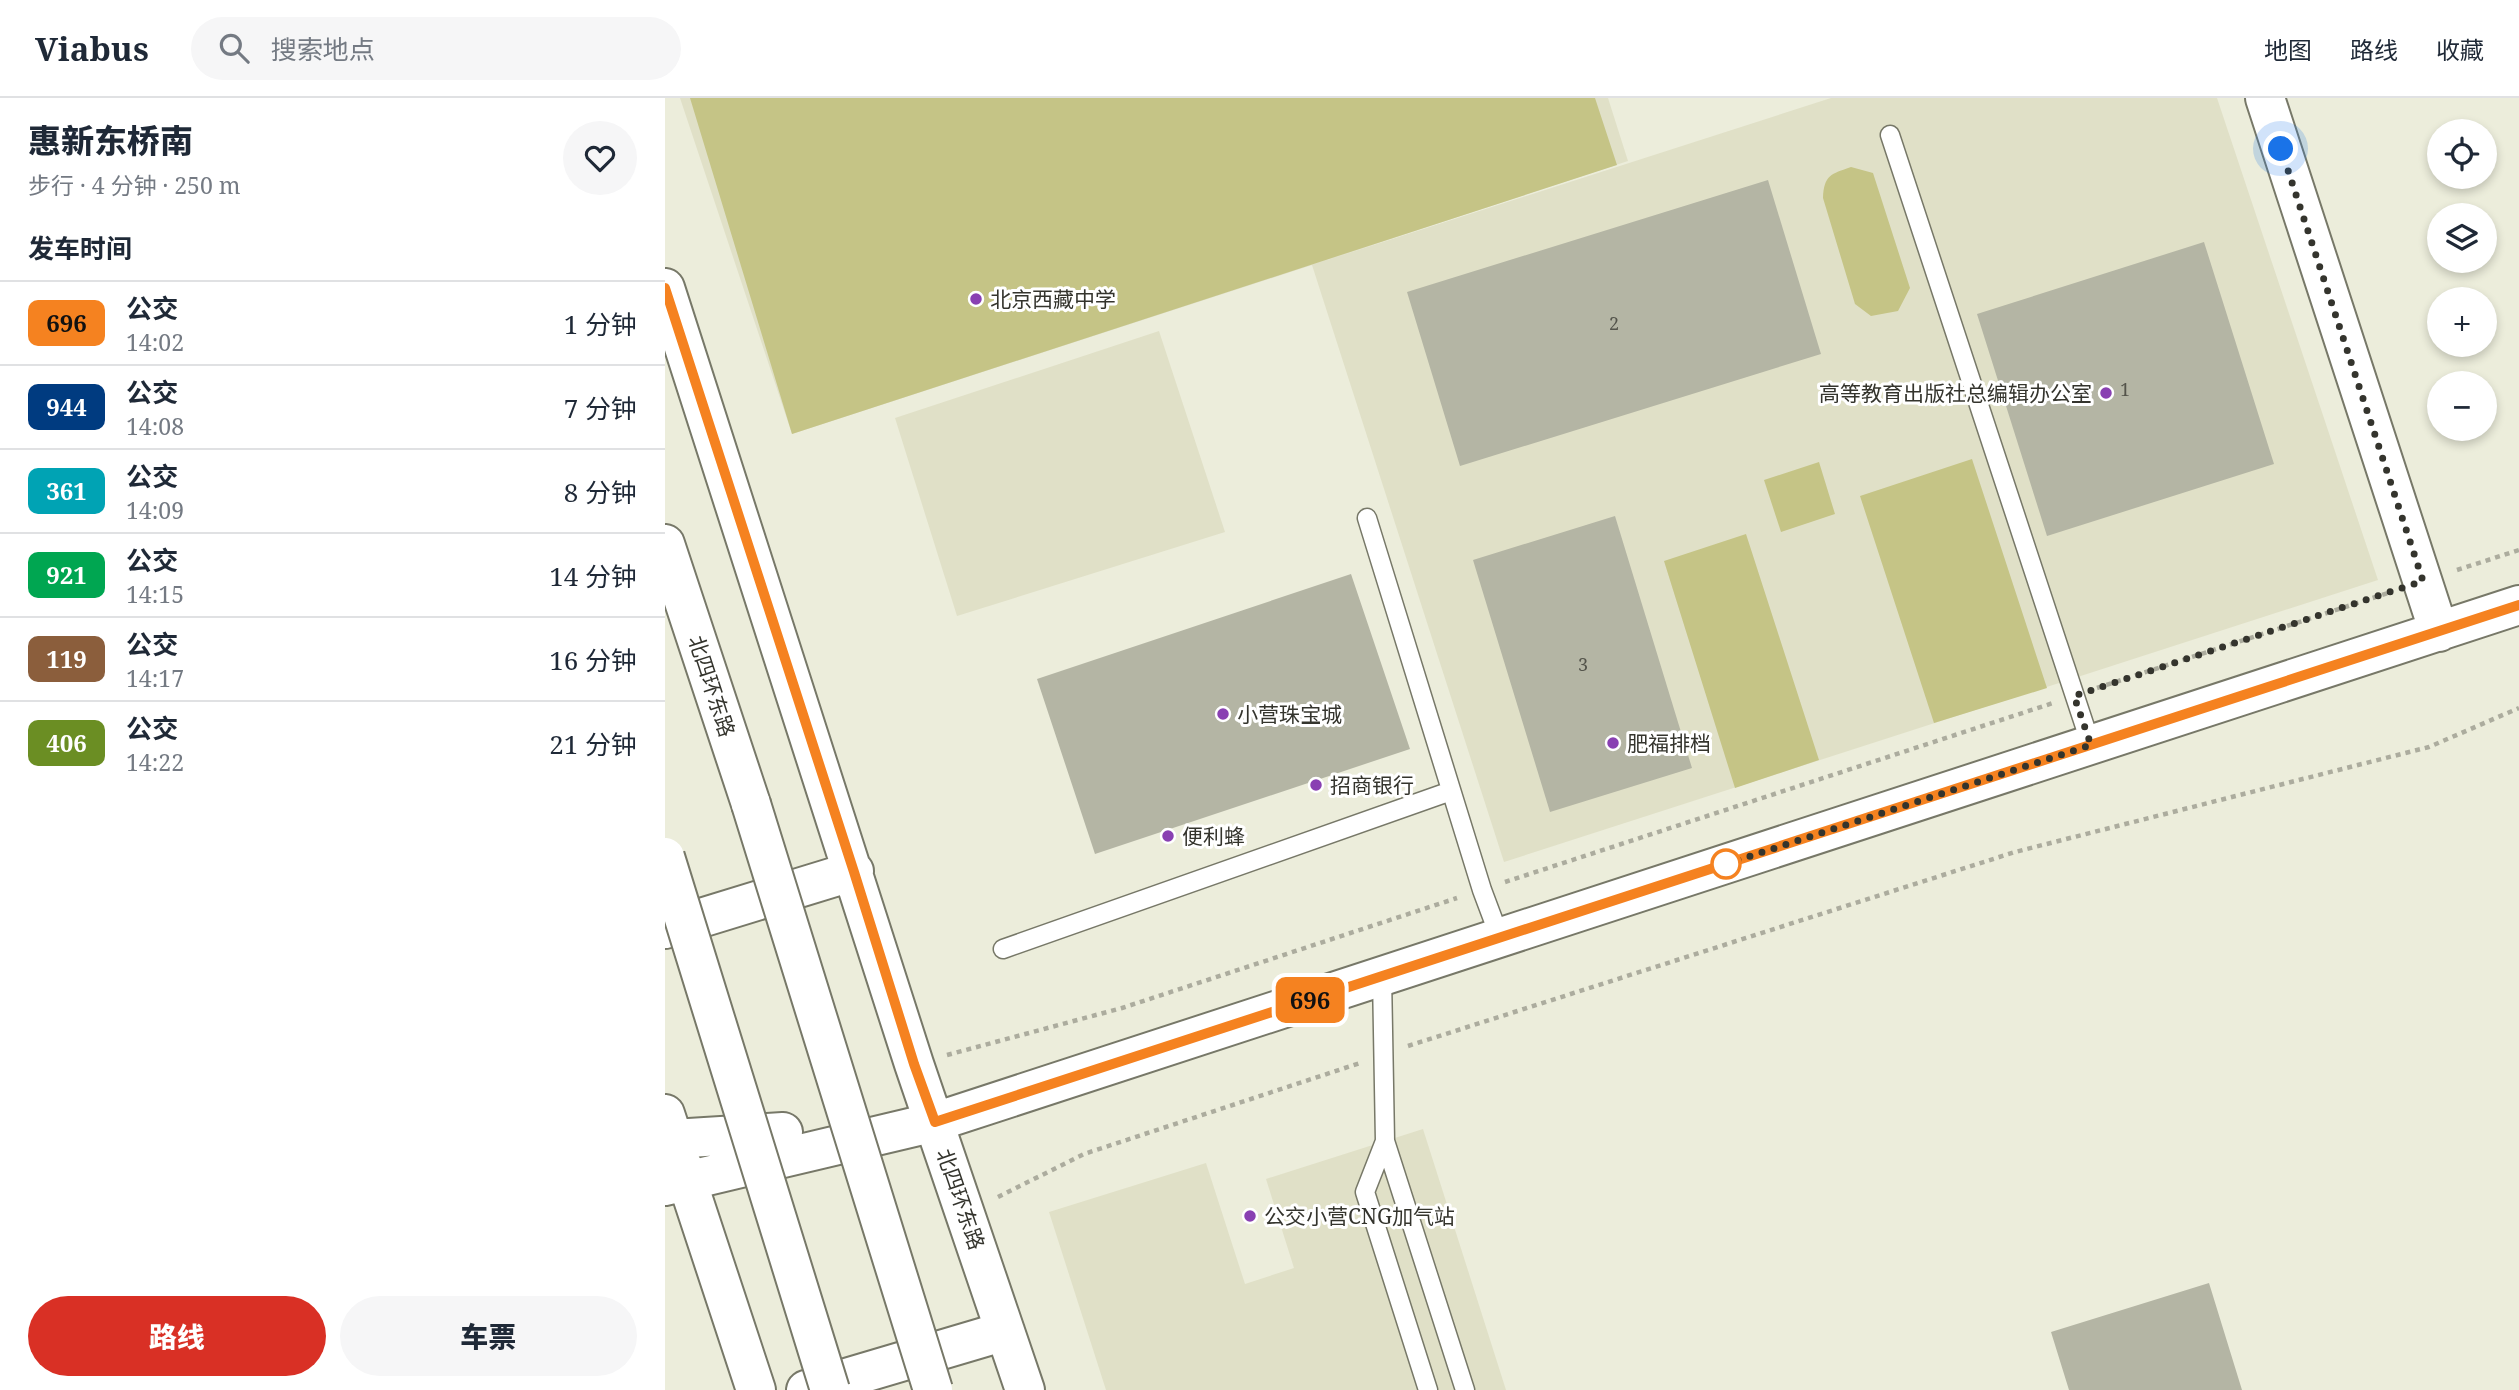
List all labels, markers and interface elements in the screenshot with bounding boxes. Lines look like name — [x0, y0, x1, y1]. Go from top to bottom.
search box — [191, 17, 681, 80]
text: Viabus — [35, 26, 149, 71]
icon: search — [215, 29, 253, 67]
text: 搜索地点 — [271, 31, 375, 67]
text: 地图 — [2264, 33, 2312, 66]
text: 路线 — [2350, 33, 2398, 66]
text: 收藏 — [2436, 33, 2484, 66]
text: 惠新东桥南 — [28, 118, 193, 163]
map controls — [2427, 119, 2497, 441]
button: locate — [2427, 119, 2497, 189]
button: heart — [563, 121, 637, 195]
your location — [2263, 131, 2298, 166]
text: 步行 · 4 分钟 · 250 m — [28, 169, 241, 201]
button: layers — [2427, 203, 2497, 273]
text: 发车时间 — [28, 230, 132, 266]
place label: 北京西藏中学 — [990, 285, 1116, 313]
button: + — [2427, 287, 2497, 357]
text: 公交 — [126, 290, 178, 326]
marker: 北京西藏中学 — [968, 291, 984, 307]
text: 696 — [46, 306, 87, 339]
text: 1 分钟 — [564, 306, 637, 342]
house number: 2 — [1609, 311, 1619, 335]
text: 14:02 — [126, 326, 184, 358]
button: − — [2427, 371, 2497, 441]
text: 公交 — [126, 374, 178, 410]
house number: 1 — [2120, 377, 2130, 401]
place label: 高等教育出版社总编辑办公室 — [1819, 379, 2092, 407]
marker: 高等教育出版社总编辑办公室 — [2098, 385, 2114, 401]
text: 944 — [46, 390, 87, 423]
text: 7 分钟 — [564, 390, 637, 426]
text: 14:08 — [126, 410, 184, 442]
text: 公交 — [126, 458, 178, 494]
text: 361 — [46, 474, 87, 507]
text: 8 分钟 — [564, 474, 637, 510]
text: 14:09 — [126, 494, 184, 526]
text: 公交 — [126, 542, 178, 578]
text: 921 — [46, 558, 87, 591]
text: 14 分钟 — [549, 558, 637, 594]
text: 14:15 — [126, 578, 184, 610]
text: 公交 — [126, 626, 178, 662]
street label: 北四环东路 — [682, 632, 742, 740]
text: 119 — [46, 642, 87, 675]
text: 16 分钟 — [549, 642, 637, 678]
house number: 3 — [1578, 652, 1588, 676]
text: 14:17 — [126, 662, 184, 694]
place label: 小营珠宝城 — [1237, 700, 1342, 728]
marker: 小营珠宝城 — [1215, 706, 1231, 722]
text: 公交 — [126, 710, 178, 746]
text: 406 — [46, 726, 87, 759]
text: 21 分钟 — [549, 726, 637, 762]
place label: 肥福排档 — [1627, 729, 1711, 757]
marker: 肥福排档 — [1605, 735, 1621, 751]
text: 14:22 — [126, 746, 184, 778]
place label: 招商银行 — [1330, 771, 1414, 799]
marker: 招商银行 — [1308, 777, 1324, 793]
place label: 便利蜂 — [1182, 822, 1245, 850]
marker: 便利蜂 — [1160, 828, 1176, 844]
unlabelled marker — [1711, 849, 1741, 879]
line badge: 696 — [1270, 977, 1350, 1023]
text: 696 — [1290, 983, 1330, 1016]
street label: 北四环东路 — [931, 1145, 991, 1253]
place label: 公交小营CNG加气站 — [1264, 1202, 1455, 1230]
marker: 公交小营CNG加气站 — [1242, 1208, 1258, 1224]
button: 路线 — [28, 1296, 326, 1376]
button: 车票 — [340, 1296, 637, 1376]

